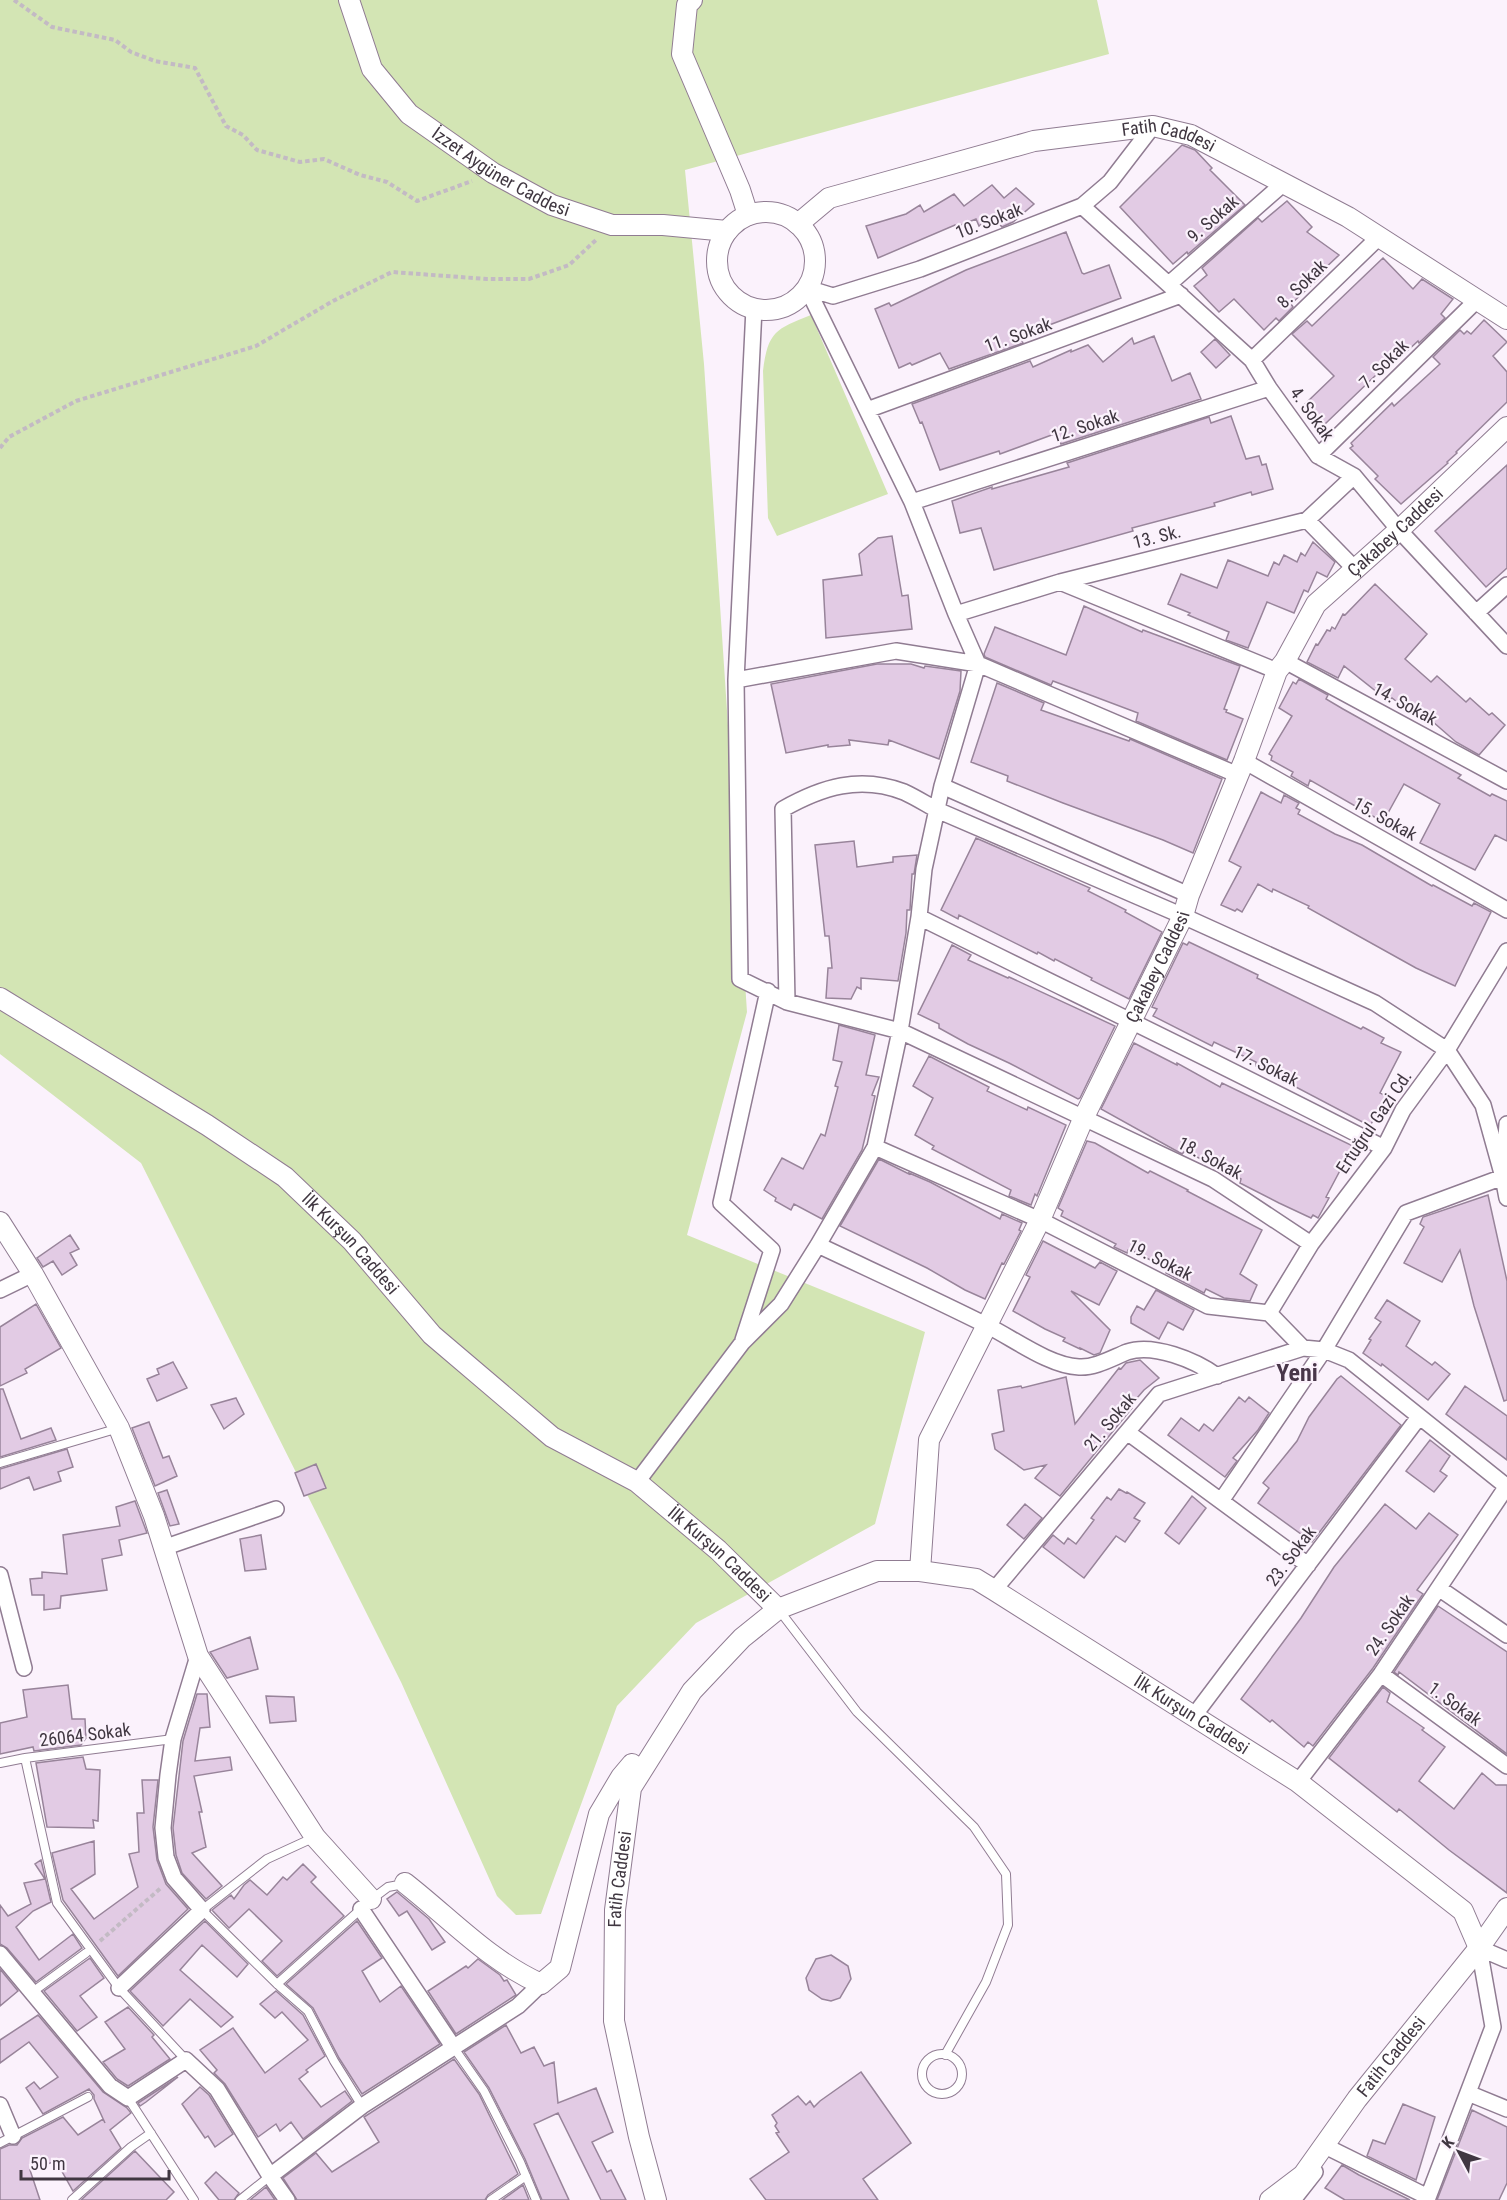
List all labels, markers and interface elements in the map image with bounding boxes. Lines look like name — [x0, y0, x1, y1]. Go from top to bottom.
street label: Fatih Caddesi — [1120, 115, 1219, 156]
street label: İzzet Aygüner Caddesi — [428, 122, 572, 220]
street label: 9. Sokak — [1183, 191, 1243, 247]
street label: 10. Sokak — [952, 198, 1025, 243]
street label: 8. Sokak — [1272, 255, 1331, 312]
street label: 11. Sokak — [981, 313, 1054, 356]
street label: 7. Sokak — [1355, 335, 1413, 393]
street label: 4. Sokak — [1286, 383, 1339, 445]
street label: 12. Sokak — [1048, 405, 1121, 446]
street label: Çakabey Caddesi — [1343, 483, 1447, 581]
street label: 13. Sk. — [1131, 520, 1183, 553]
street label: 14. Sokak — [1369, 678, 1441, 729]
street label: 15. Sokak — [1350, 792, 1421, 845]
street label: Çakabey Caddesi — [1121, 909, 1194, 1026]
street label: 17. Sokak — [1230, 1041, 1302, 1090]
street label: Ertuğrul Gazi Cd. — [1331, 1066, 1416, 1177]
street label: 18. Sokak — [1174, 1132, 1246, 1183]
street label: İlk Kurşun Caddesi — [298, 1188, 404, 1298]
street label: 19. Sokak — [1124, 1234, 1196, 1285]
district label: Yeni — [1276, 1359, 1318, 1387]
street label: 21. Sokak — [1079, 1388, 1140, 1455]
street label: İlk Kurşun Caddesi — [664, 1502, 776, 1606]
street label: 23. Sokak — [1261, 1521, 1320, 1590]
street label: 24. Sokak — [1361, 1590, 1418, 1659]
street label: İlk Kurşun Caddesi — [1130, 1670, 1253, 1758]
street label: 1. Sokak — [1424, 1677, 1486, 1730]
street label: 26064 Sokak — [38, 1718, 132, 1751]
street label: Fatih Caddesi — [604, 1830, 635, 1927]
street label: Fatih Caddesi — [1352, 2012, 1429, 2101]
north arrow — [1429, 2122, 1489, 2182]
text: K — [1438, 2133, 1458, 2152]
scale bar — [21, 2143, 170, 2181]
text: 50 m — [30, 2153, 65, 2174]

